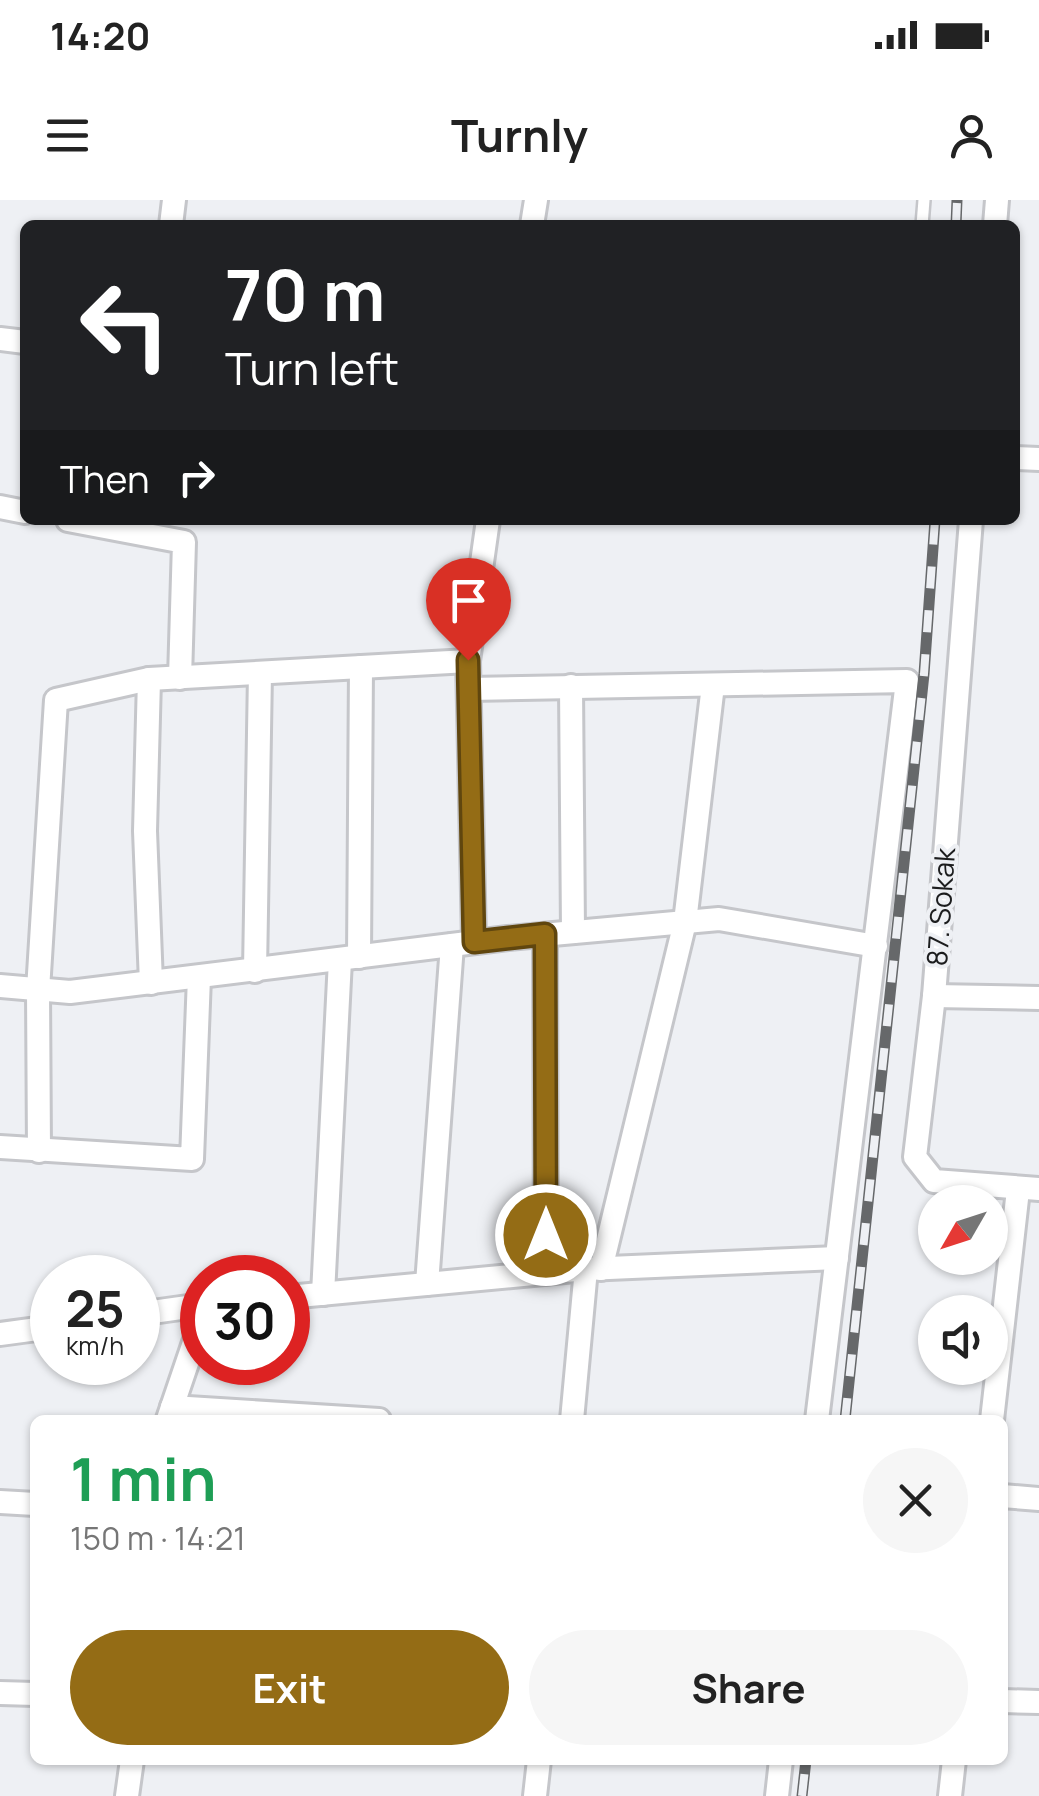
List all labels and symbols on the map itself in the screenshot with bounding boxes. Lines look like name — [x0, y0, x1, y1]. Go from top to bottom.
pin — [426, 558, 511, 661]
street label: 87. Sokak — [917, 845, 963, 967]
position arrow — [494, 1183, 598, 1287]
north arrow — [918, 1185, 1008, 1275]
speed limit sign: 30 — [180, 1255, 310, 1385]

